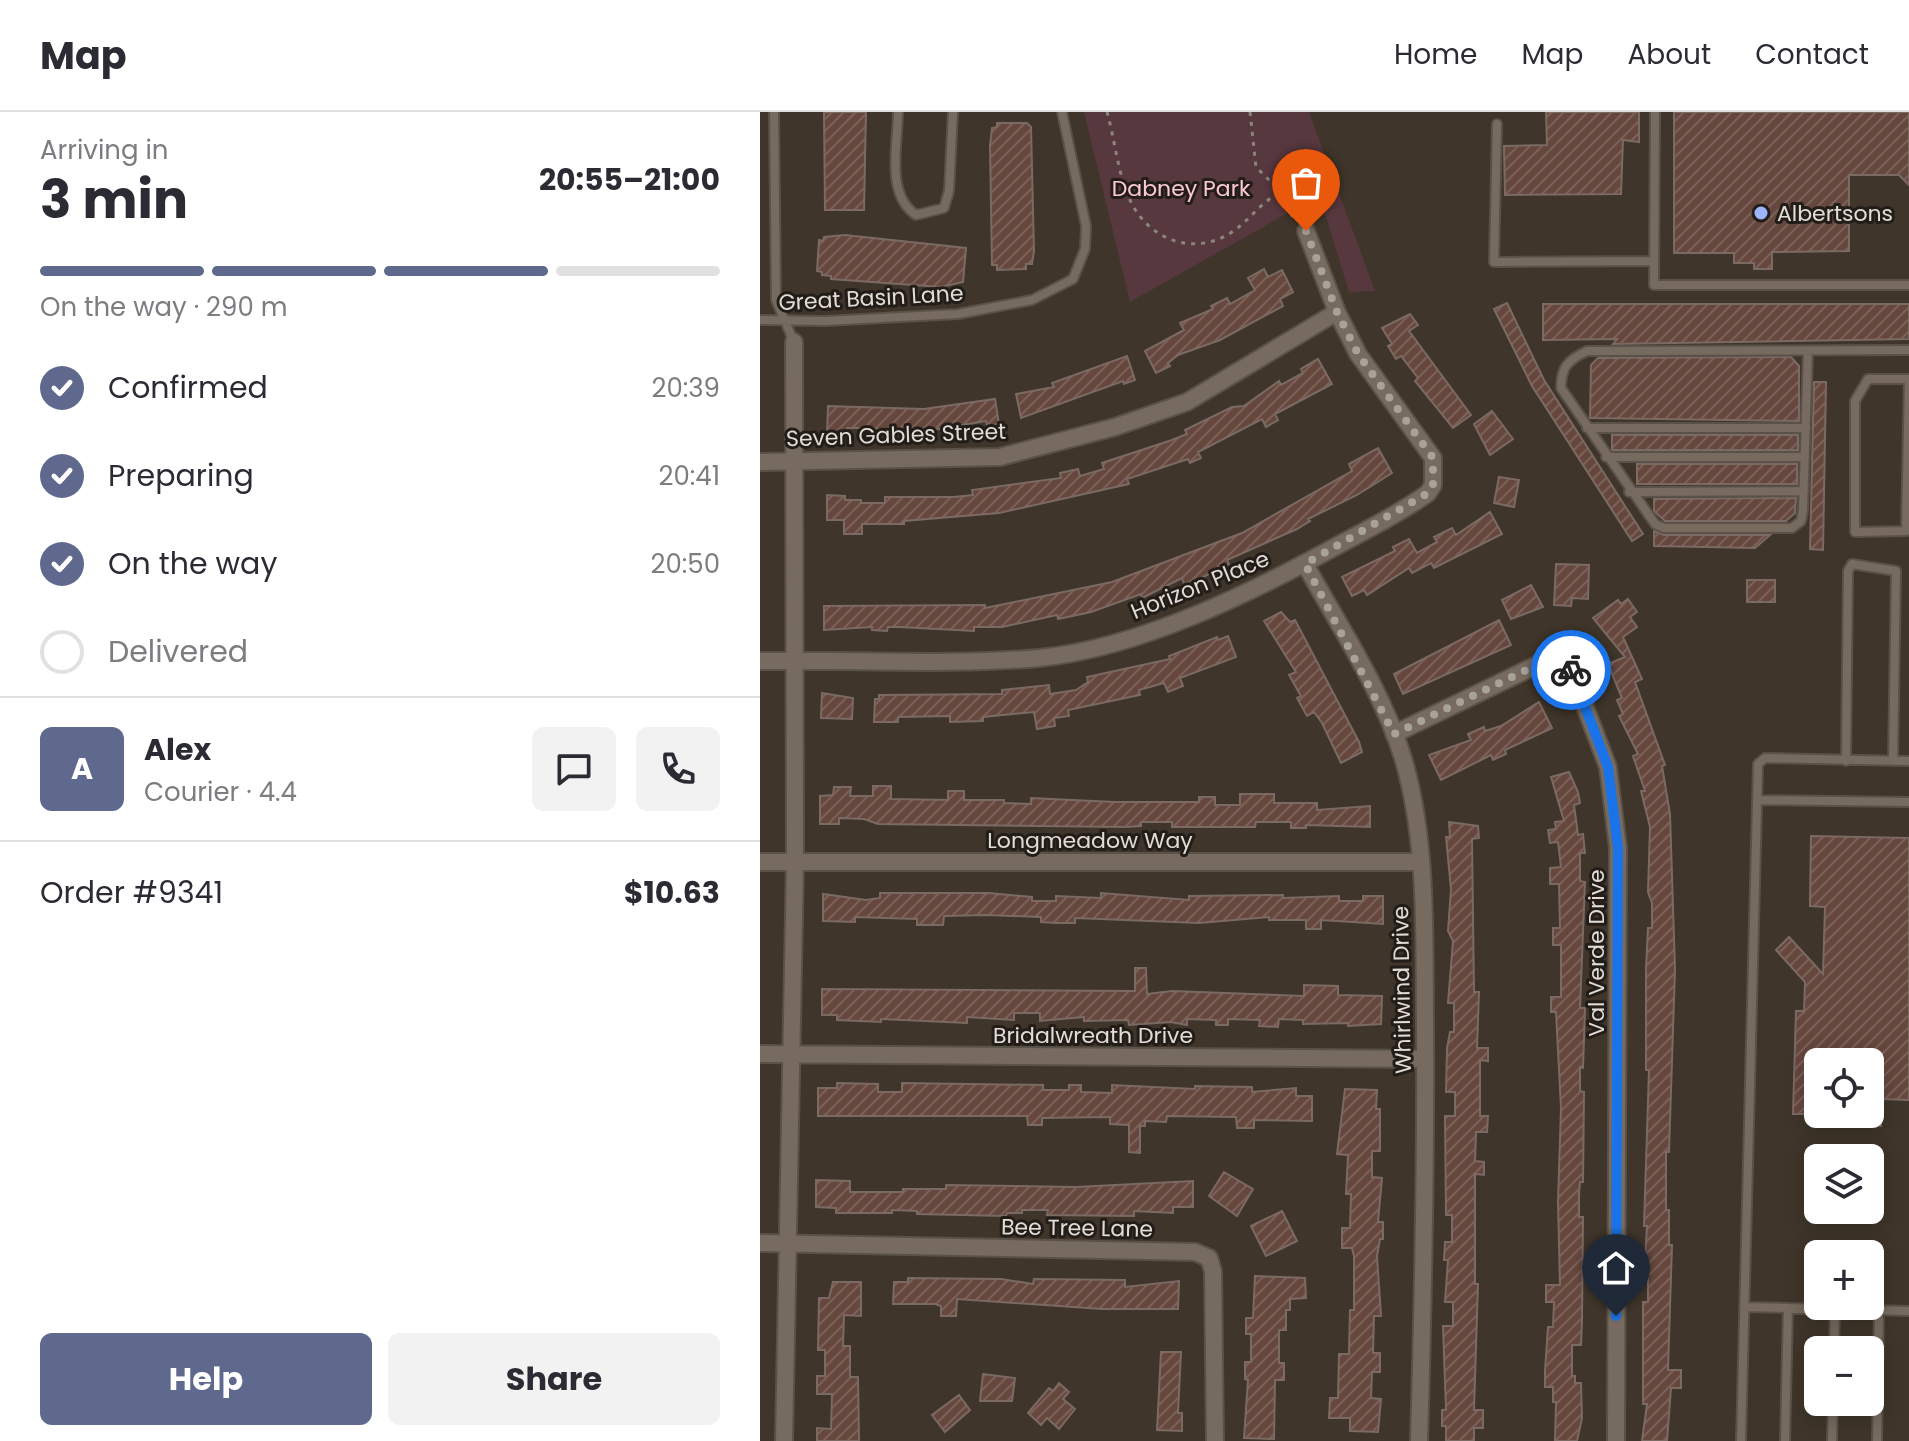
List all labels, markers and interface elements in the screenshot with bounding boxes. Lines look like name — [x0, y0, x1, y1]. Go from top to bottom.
text: Map — [40, 29, 127, 82]
text: Home — [1394, 35, 1477, 74]
text: Map — [1521, 35, 1583, 74]
text: About — [1627, 35, 1711, 74]
text: Contact — [1755, 35, 1869, 74]
text: Arriving in — [40, 132, 169, 168]
pin — [1272, 149, 1340, 231]
text: 20:55–21:00 — [539, 158, 720, 201]
icon: bag — [1284, 161, 1328, 205]
text: 3 min — [40, 163, 188, 236]
park label: Dabney Park — [1112, 173, 1251, 204]
place label: Albertsons — [1777, 198, 1893, 229]
marker: Albertsons — [1752, 204, 1770, 222]
street label: Great Basin Lane — [778, 278, 964, 318]
text: On the way · 290 m — [40, 289, 288, 325]
icon: check — [40, 366, 84, 410]
text: Confirmed — [108, 366, 268, 409]
text: 20:39 — [651, 370, 720, 406]
street label: Seven Gables Street — [785, 416, 1007, 454]
icon: check — [40, 454, 84, 498]
text: Preparing — [108, 454, 254, 497]
text: 20:41 — [659, 458, 720, 494]
icon: check — [40, 542, 84, 586]
text: On the way — [108, 542, 277, 585]
street label: Horizon Place — [1126, 543, 1274, 627]
text: 20:50 — [651, 546, 720, 582]
text: Delivered — [108, 630, 248, 673]
courier — [1531, 630, 1611, 710]
icon: bike — [1549, 648, 1593, 692]
button: chat — [532, 727, 616, 811]
button: phone — [636, 727, 720, 811]
text: Alex — [144, 728, 211, 771]
text: A — [71, 747, 93, 790]
text: Courier · 4.4 — [144, 774, 297, 810]
street label: Longmeadow Way — [987, 825, 1193, 856]
street label: Val Verde Drive — [1581, 869, 1612, 1037]
text: Order #9341 — [40, 871, 223, 914]
text: $10.63 — [624, 871, 720, 914]
street label: Whirlwind Drive — [1385, 906, 1419, 1074]
street label: Bridalwreath Drive — [993, 1020, 1193, 1051]
map controls — [1804, 1048, 1884, 1416]
button: locate — [1804, 1048, 1884, 1128]
button: layers — [1804, 1144, 1884, 1224]
street label: Bee Tree Lane — [1001, 1211, 1153, 1245]
pin — [1582, 1234, 1650, 1316]
button: + — [1804, 1240, 1884, 1320]
icon: home — [1594, 1246, 1638, 1290]
button: Help — [40, 1333, 372, 1425]
button: Share — [388, 1333, 720, 1425]
button: − — [1804, 1336, 1884, 1416]

